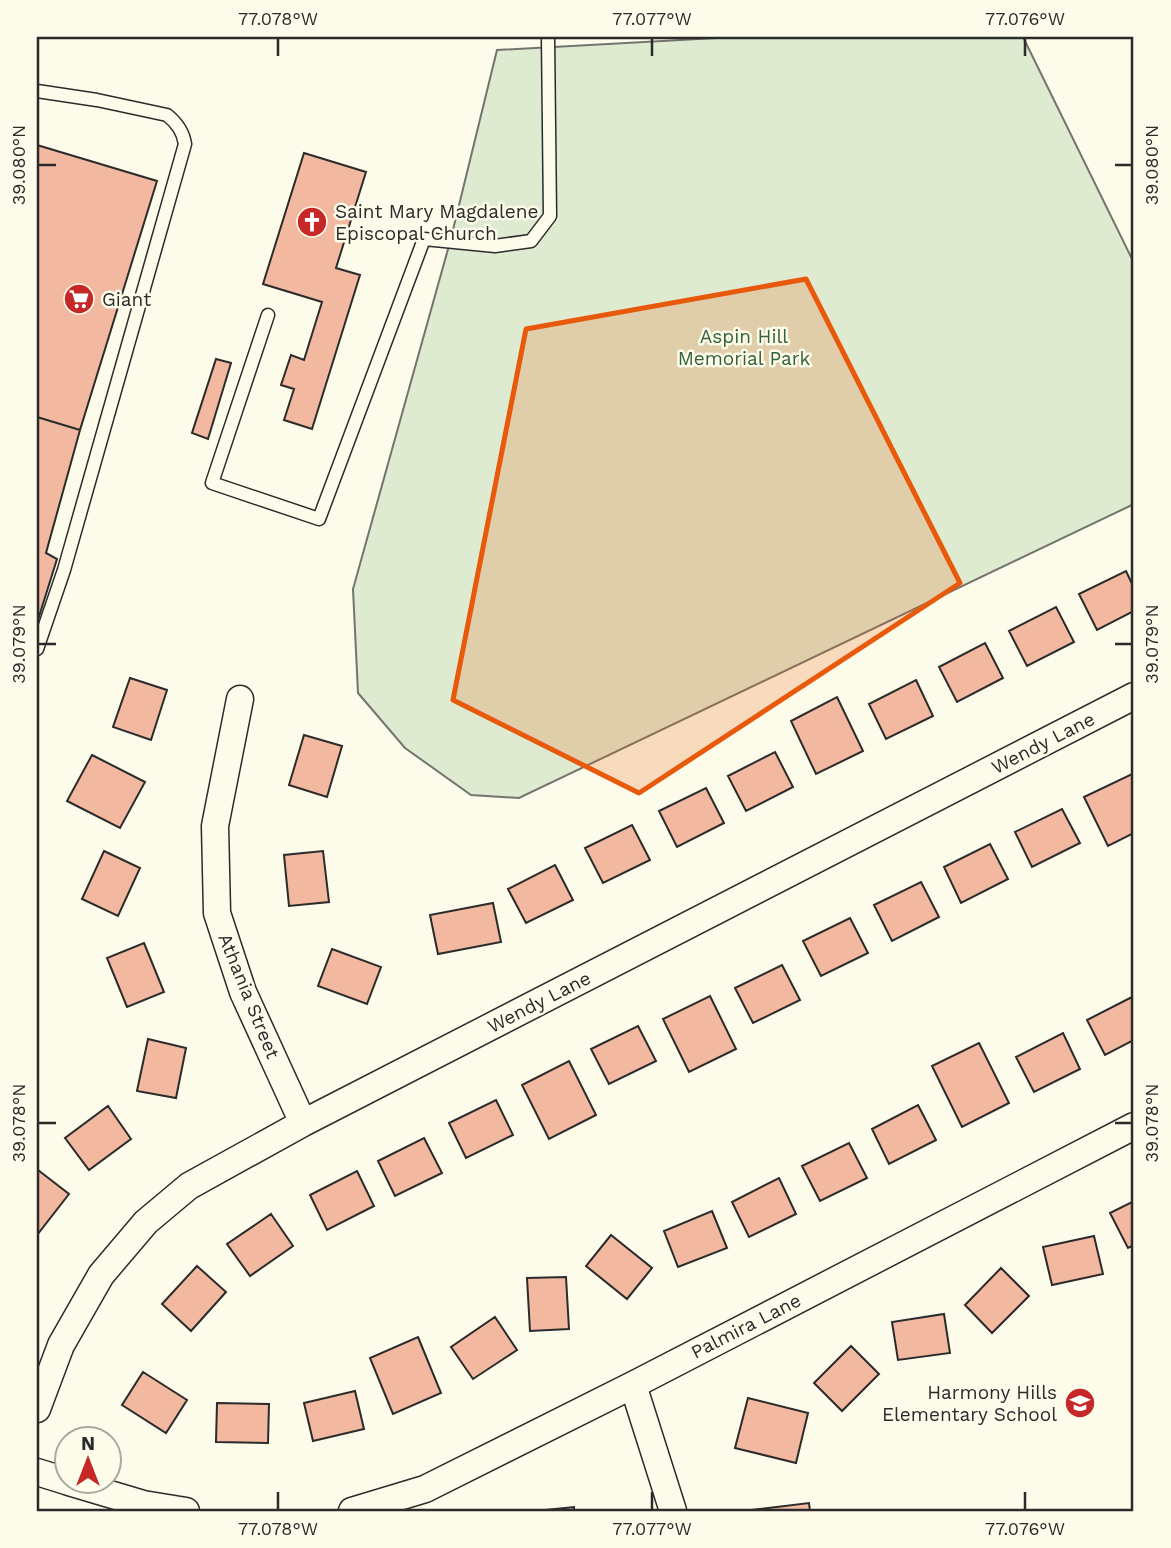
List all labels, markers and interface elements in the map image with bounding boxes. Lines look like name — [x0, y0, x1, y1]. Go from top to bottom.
text: 77.078°W — [238, 8, 318, 29]
text: 77.077°W — [612, 8, 692, 29]
text: 77.076°W — [985, 8, 1065, 29]
text: 39.080°N — [8, 125, 29, 205]
text: 39.080°N — [1141, 125, 1162, 205]
place label: Saint Mary Magdalene Episcopal Church — [335, 200, 538, 245]
church icon: Saint Mary Magdalene Episcopal Church — [295, 205, 329, 239]
supermarket icon: Giant — [62, 282, 96, 316]
place label: Giant — [102, 288, 151, 311]
park label: Aspin Hill Memorial Park — [678, 325, 811, 370]
text: 39.079°N — [8, 604, 29, 684]
text: 39.079°N — [1141, 604, 1162, 684]
street label: Wendy Lane — [987, 707, 1099, 779]
street label: Athania Street — [213, 930, 285, 1062]
street label: Wendy Lane — [483, 966, 595, 1038]
text: 39.078°N — [8, 1084, 29, 1162]
text: 39.078°N — [1141, 1084, 1162, 1162]
street label: Palmira Lane — [687, 1288, 805, 1364]
place label: Harmony Hills Elementary School — [882, 1381, 1057, 1426]
school or university icon: Harmony Hills Elementary School — [1063, 1386, 1097, 1420]
north arrow — [52, 1426, 122, 1496]
text: N — [81, 1432, 95, 1455]
text: 77.078°W — [238, 1518, 318, 1539]
text: 77.077°W — [612, 1518, 692, 1539]
text: 77.076°W — [985, 1518, 1065, 1539]

